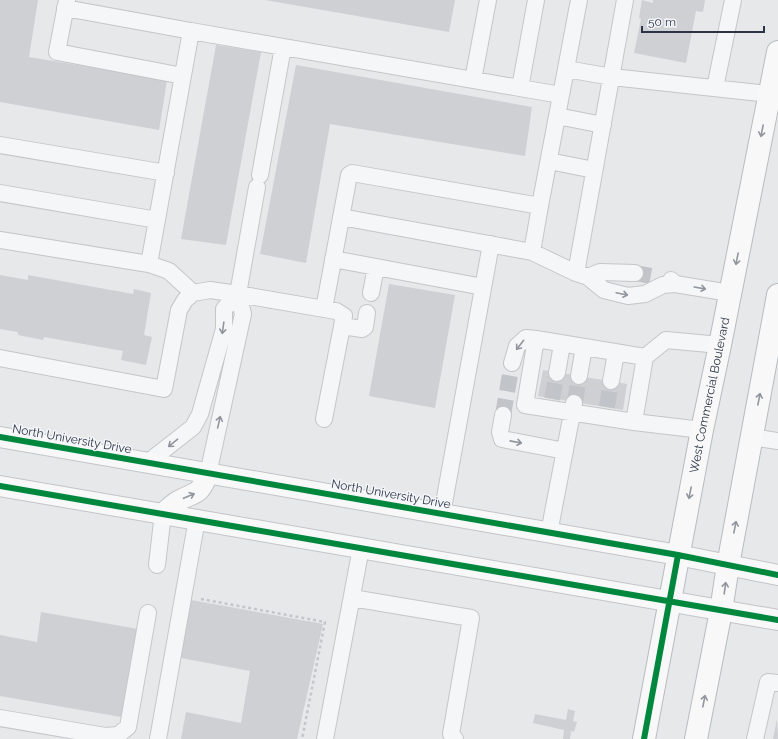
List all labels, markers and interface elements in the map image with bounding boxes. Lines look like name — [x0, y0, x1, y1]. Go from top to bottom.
scale bar — [642, 8, 764, 34]
text: 50 m — [648, 15, 676, 29]
one-way arrow — [758, 125, 766, 138]
one-way arrow — [733, 252, 741, 265]
one-way arrow — [693, 284, 706, 292]
one-way arrow — [615, 291, 628, 299]
street label: West Commercial Boulevard — [687, 316, 732, 474]
one-way arrow — [219, 321, 227, 334]
one-way arrow — [516, 340, 524, 351]
one-way arrow — [755, 393, 763, 406]
one-way arrow — [216, 416, 224, 429]
street label: North University Drive — [11, 422, 133, 456]
one-way arrow — [509, 438, 522, 446]
one-way arrow — [167, 439, 178, 447]
street label: North University Drive — [330, 477, 452, 511]
one-way arrow — [686, 486, 694, 499]
one-way arrow — [182, 492, 194, 500]
one-way arrow — [731, 520, 739, 533]
one-way arrow — [721, 582, 729, 595]
one-way arrow — [700, 695, 708, 708]

